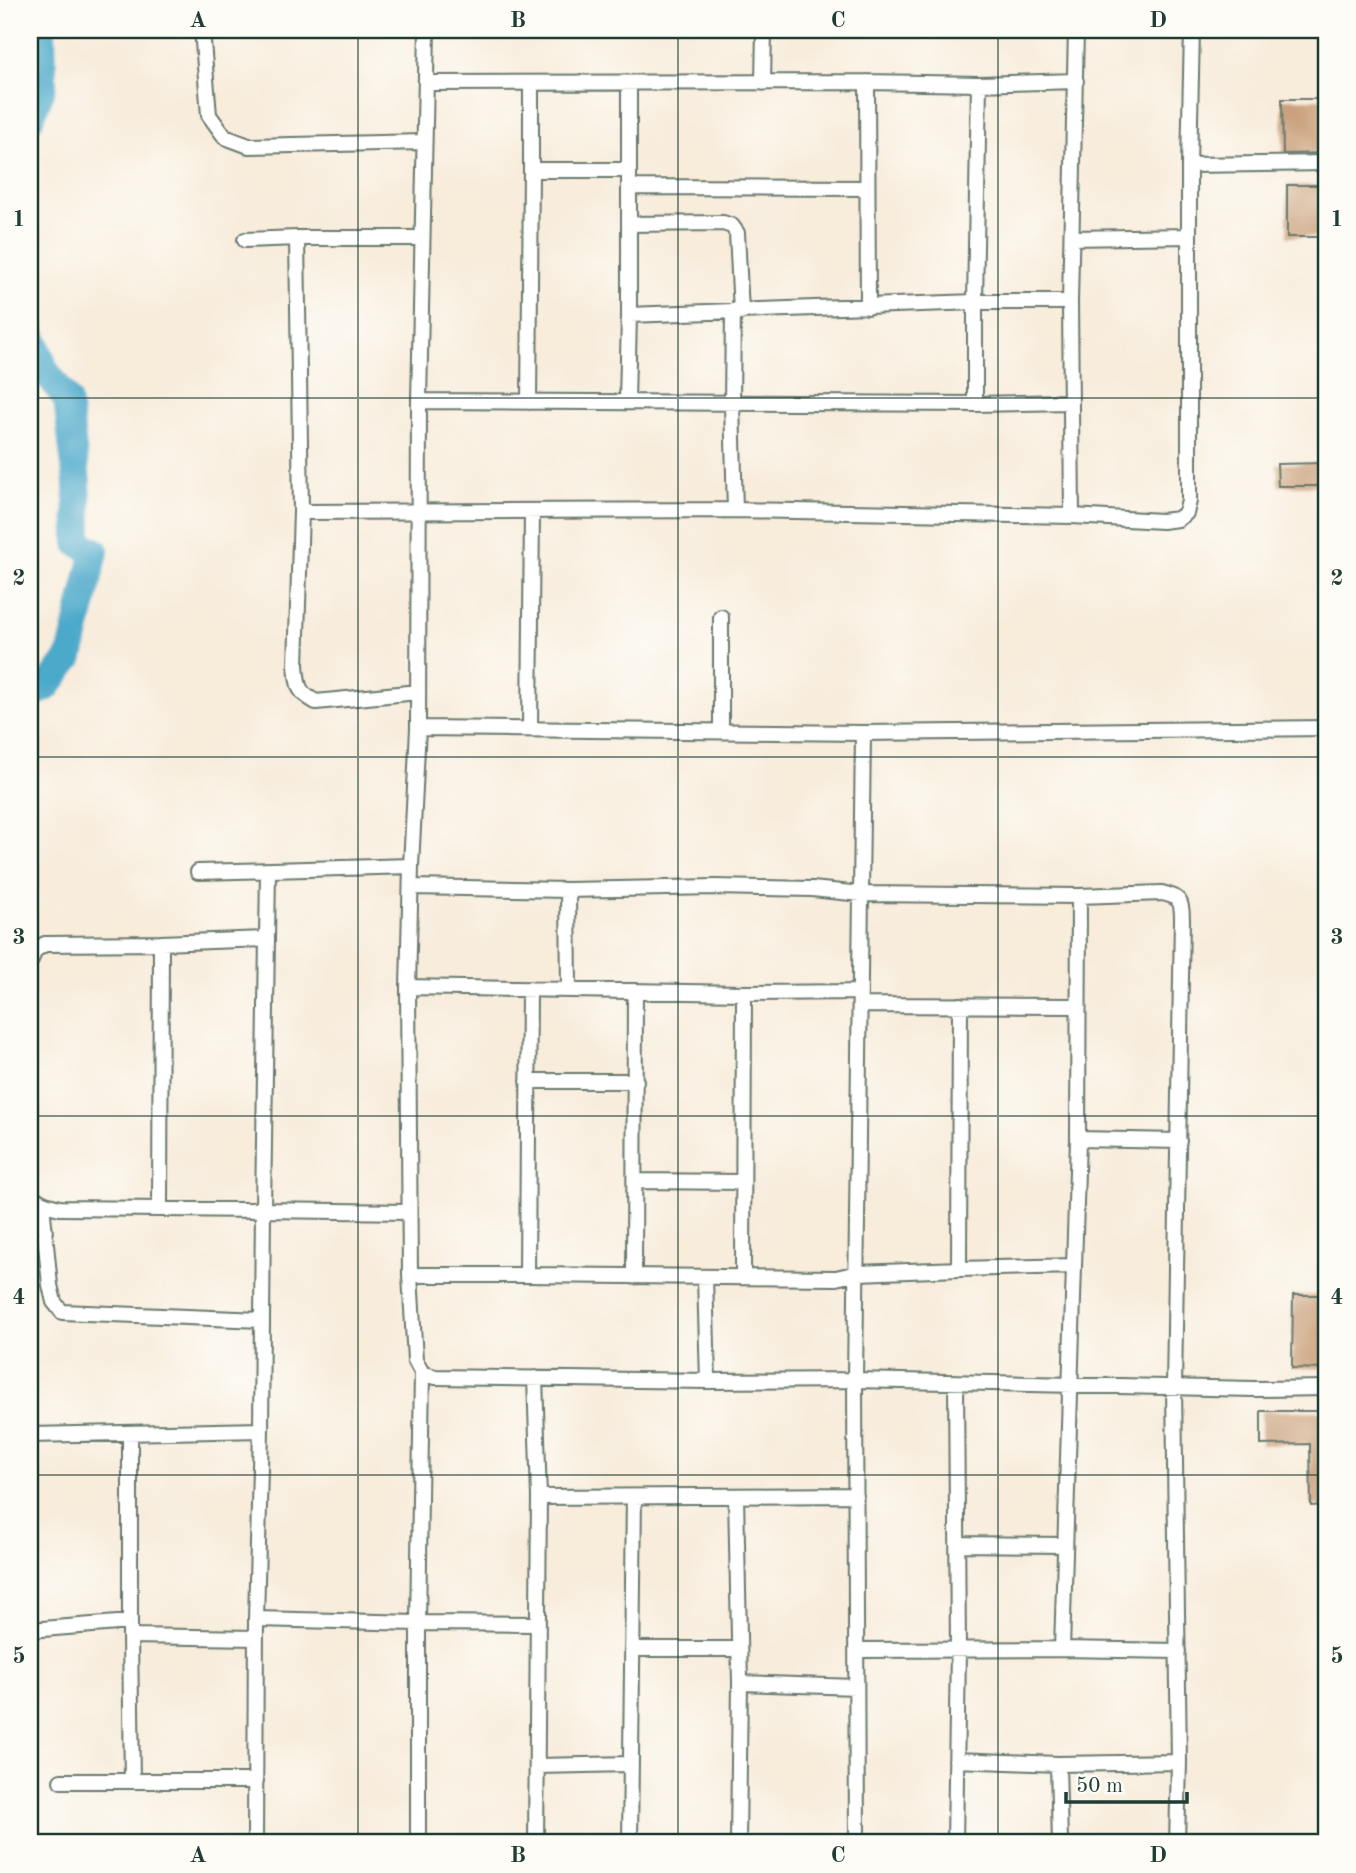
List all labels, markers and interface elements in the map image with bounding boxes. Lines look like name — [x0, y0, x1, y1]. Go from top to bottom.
text: A — [189, 9, 207, 32]
text: B — [510, 9, 526, 32]
text: C — [830, 9, 846, 32]
text: D — [1149, 9, 1167, 32]
text: 1 — [12, 208, 26, 231]
text: 1 — [1330, 208, 1344, 231]
text: 2 — [12, 567, 26, 590]
text: 2 — [1330, 567, 1344, 590]
text: 3 — [12, 926, 26, 949]
text: 3 — [1330, 926, 1344, 949]
text: 4 — [12, 1286, 26, 1309]
text: 4 — [1330, 1286, 1344, 1309]
text: 5 — [12, 1645, 26, 1668]
text: 5 — [1330, 1645, 1344, 1668]
scale bar — [1066, 1761, 1186, 1805]
text: 50 m — [1076, 1776, 1123, 1797]
text: A — [189, 1844, 207, 1867]
text: B — [510, 1844, 526, 1867]
text: C — [830, 1844, 846, 1867]
text: D — [1149, 1844, 1167, 1867]

